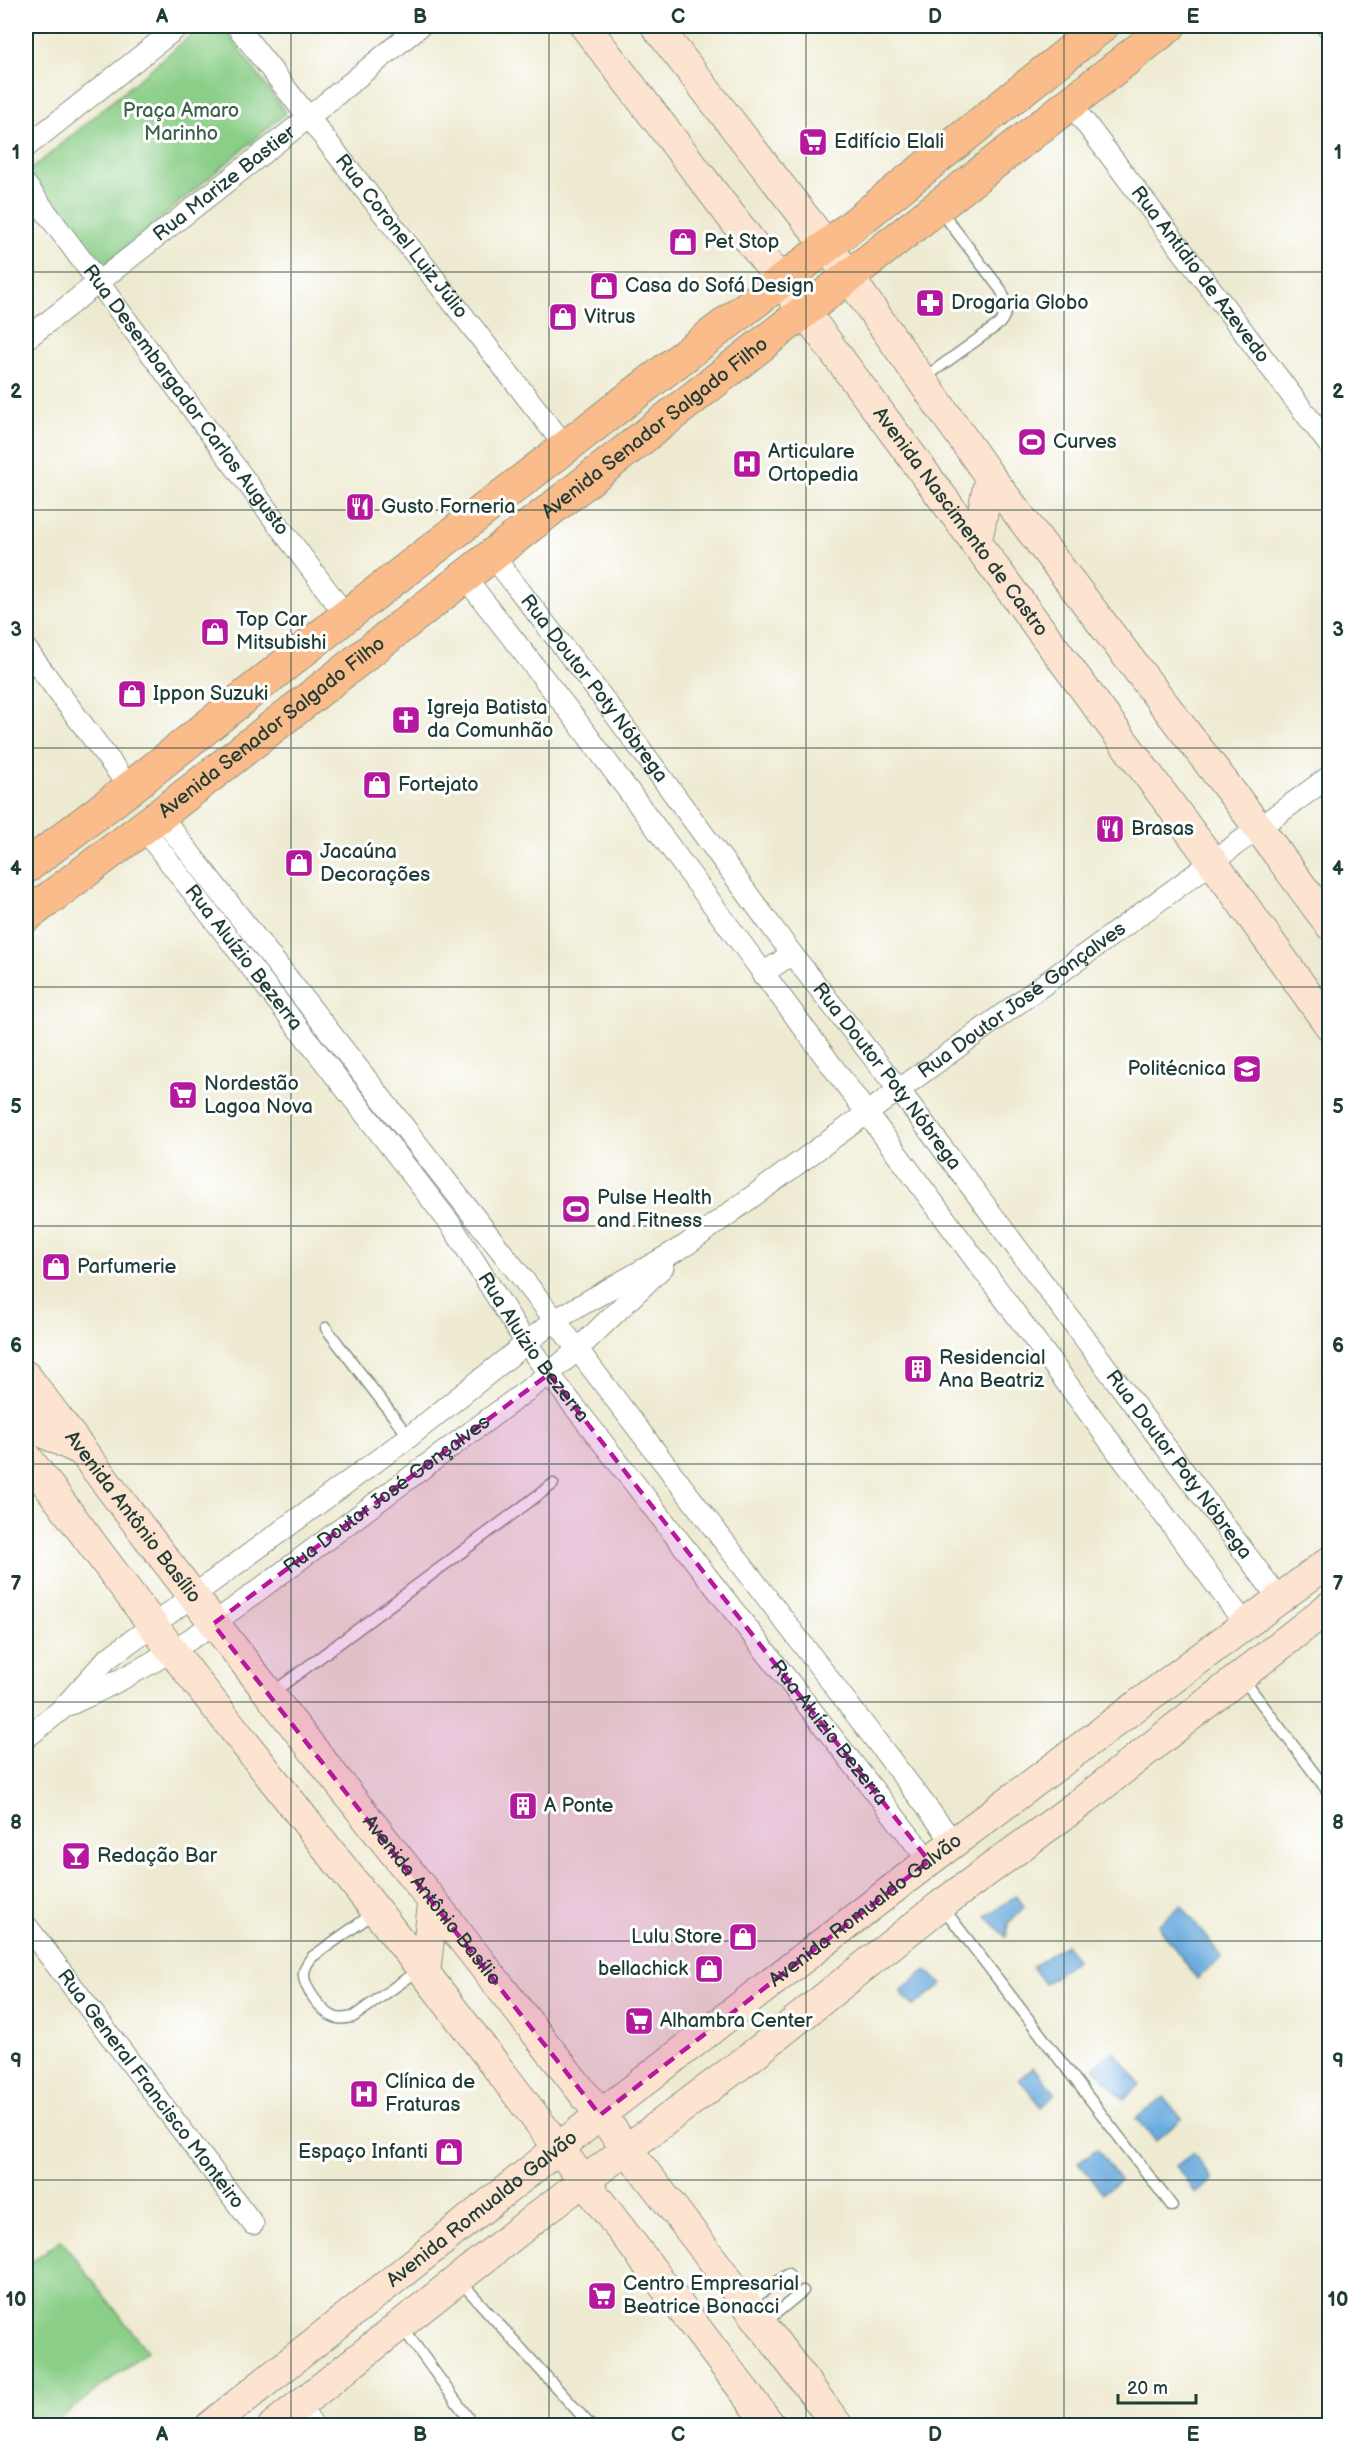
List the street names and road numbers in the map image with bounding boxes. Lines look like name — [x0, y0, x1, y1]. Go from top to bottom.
street label: Rua Marize Bastier — [148, 120, 301, 247]
street label: Rua Coronel Luiz Júlio — [330, 149, 473, 323]
street label: Rua Antídio de Azevedo — [1126, 181, 1275, 368]
street label: Rua Desembargador Carlos Augusto — [77, 260, 294, 540]
street label: Avenida Senador Salgado Filho — [537, 332, 773, 524]
street label: Avenida Nascimento de Castro — [868, 403, 1053, 641]
street label: Rua Doutor Poty Nóbrega — [515, 590, 673, 787]
street label: Avenida Senador Salgado Filho — [154, 631, 390, 823]
street label: Rua Aluízio Bezerra — [180, 880, 308, 1035]
street label: Rua Doutor José Gonçalves — [913, 917, 1131, 1084]
street label: Rua Doutor Poty Nóbrega — [807, 978, 966, 1175]
street label: Rua Aluízio Bezerra — [472, 1268, 594, 1427]
street label: Rua Doutor Poty Nóbrega — [1101, 1365, 1257, 1564]
street label: Rua Doutor José Gonçalves — [279, 1410, 495, 1579]
street label: Avenida Antônio Basílio — [59, 1426, 206, 1608]
street label: Rua Aluízio Bezerra — [765, 1655, 893, 1810]
street label: Avenida Antônio Basílio — [357, 1810, 506, 1990]
street label: Avenida Romualdo Galvão — [764, 1829, 967, 1992]
street label: Rua General Francisco Monteiro — [52, 1965, 249, 2214]
street label: Avenida Romualdo Galvão — [382, 2126, 582, 2292]

